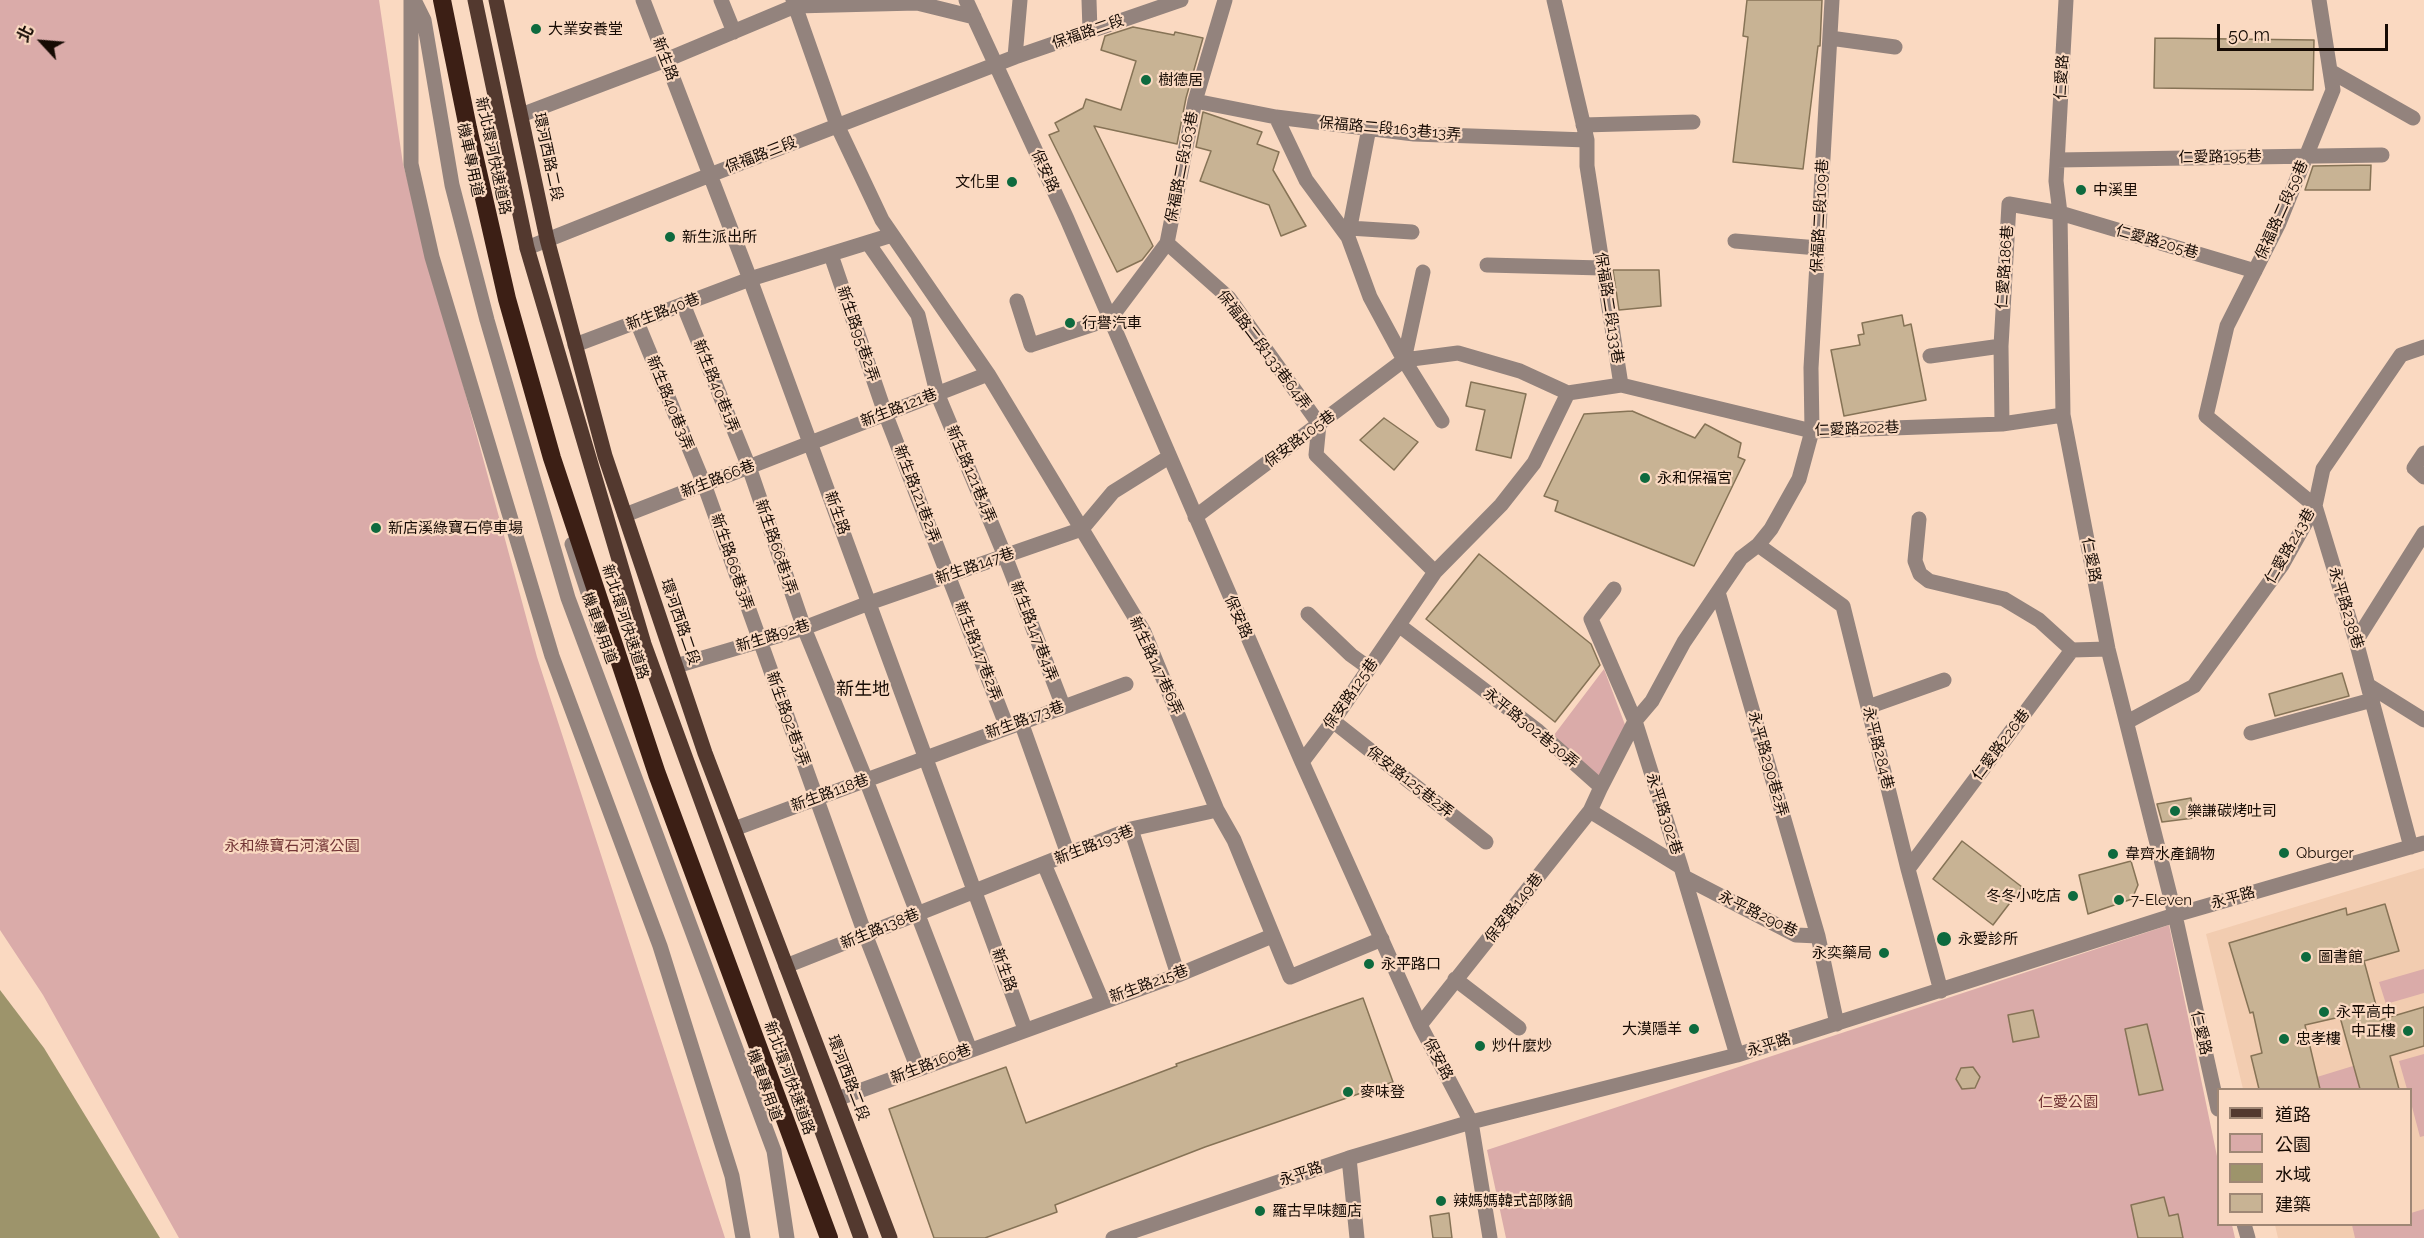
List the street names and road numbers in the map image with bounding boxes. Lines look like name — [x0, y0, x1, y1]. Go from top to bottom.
street label: 保福路二段 — [1050, 11, 1126, 53]
street label: 新生路 — [649, 35, 681, 83]
street label: 仁愛路 — [2052, 54, 2072, 100]
street label: 新北環河快速道路 — [472, 95, 514, 217]
street label: 保福路二段163巷 — [1162, 110, 1202, 224]
street label: 環河西路二段 — [530, 111, 566, 203]
street label: 保福路二段163巷13弄 — [1318, 114, 1462, 144]
street label: 機車專用道 — [453, 121, 487, 199]
street label: 保福路三段 — [723, 133, 799, 177]
street label: 保安路 — [1027, 147, 1063, 195]
street label: 仁愛路195巷 — [2178, 147, 2262, 167]
street label: 保福路二段59巷 — [2252, 157, 2312, 263]
street label: 保福路二段109巷 — [1808, 158, 1832, 274]
street label: 仁愛路205巷 — [2114, 222, 2200, 262]
street label: 仁愛路186巷 — [1993, 224, 2017, 310]
street label: 保福路二段133巷 — [1591, 251, 1627, 365]
street label: 新生路95巷2弄 — [833, 284, 883, 384]
street label: 保福路二段133巷64弄 — [1213, 287, 1315, 413]
street label: 新生路40巷 — [624, 290, 702, 334]
street label: 新生路40巷1弄 — [689, 337, 743, 435]
street label: 新生路40巷3弄 — [643, 353, 697, 453]
street label: 新生路121巷 — [858, 385, 940, 431]
street label: 保安路105巷 — [1261, 407, 1339, 471]
street label: 仁愛路202巷 — [1814, 419, 1900, 439]
street label: 新生路121巷4弄 — [942, 423, 1000, 525]
street label: 新生路121巷2弄 — [890, 442, 944, 546]
street label: 新生路66巷 — [678, 457, 758, 501]
street label: 新生路 — [821, 489, 853, 537]
street label: 新生路66巷1弄 — [751, 497, 801, 597]
street label: 仁愛路243巷 — [2261, 505, 2319, 587]
street label: 新生路66巷3弄 — [707, 511, 757, 613]
street label: 仁愛路 — [2078, 536, 2104, 584]
street label: 新生路147巷 — [933, 544, 1017, 588]
street label: 新北環河快速道路 — [598, 562, 652, 682]
street label: 永平路238巷 — [2325, 565, 2367, 651]
street label: 環河西路二段 — [657, 577, 703, 667]
street label: 新生路147巷4弄 — [1007, 578, 1061, 684]
street label: 機車專用道 — [578, 590, 620, 666]
street label: 保安路 — [1221, 593, 1255, 641]
street label: 新生路147巷2弄 — [951, 599, 1005, 703]
street label: 新生路147巷6弄 — [1125, 614, 1187, 718]
street label: 新生路92巷 — [734, 616, 812, 656]
street label: 保安路125巷 — [1320, 655, 1382, 733]
street label: 新生路92巷3弄 — [763, 669, 813, 769]
street label: 永平路302巷30弄 — [1480, 684, 1582, 772]
street label: 新生路173巷 — [983, 697, 1067, 743]
street label: 永平路284巷 — [1859, 705, 1897, 791]
street label: 仁愛路226巷 — [1968, 706, 2034, 784]
street label: 永平路290巷2弄 — [1744, 709, 1792, 819]
street label: 保安路125巷2弄 — [1363, 743, 1457, 821]
street label: 新生路118巷 — [789, 771, 871, 815]
street label: 永平路302巷 — [1642, 771, 1686, 857]
street label: 新生路193巷 — [1052, 822, 1136, 868]
street label: 保安路149巷 — [1481, 870, 1547, 946]
street label: 永平路 — [2209, 883, 2257, 913]
street label: 永平路290巷 — [1716, 887, 1800, 941]
street label: 新生路138巷 — [838, 905, 922, 953]
street label: 新生路 — [988, 946, 1020, 994]
street label: 新生路215巷 — [1107, 961, 1191, 1007]
street label: 仁愛路 — [2187, 1009, 2215, 1057]
street label: 新北環河快速道路 — [760, 1019, 818, 1137]
street label: 永平路 — [1745, 1030, 1793, 1060]
street label: 環河西路二段 — [823, 1033, 873, 1123]
street label: 保安路 — [1419, 1035, 1457, 1083]
street label: 新生路160巷 — [888, 1040, 974, 1088]
street label: 機車專用道 — [743, 1047, 785, 1123]
street label: 永平路 — [1277, 1158, 1325, 1190]

